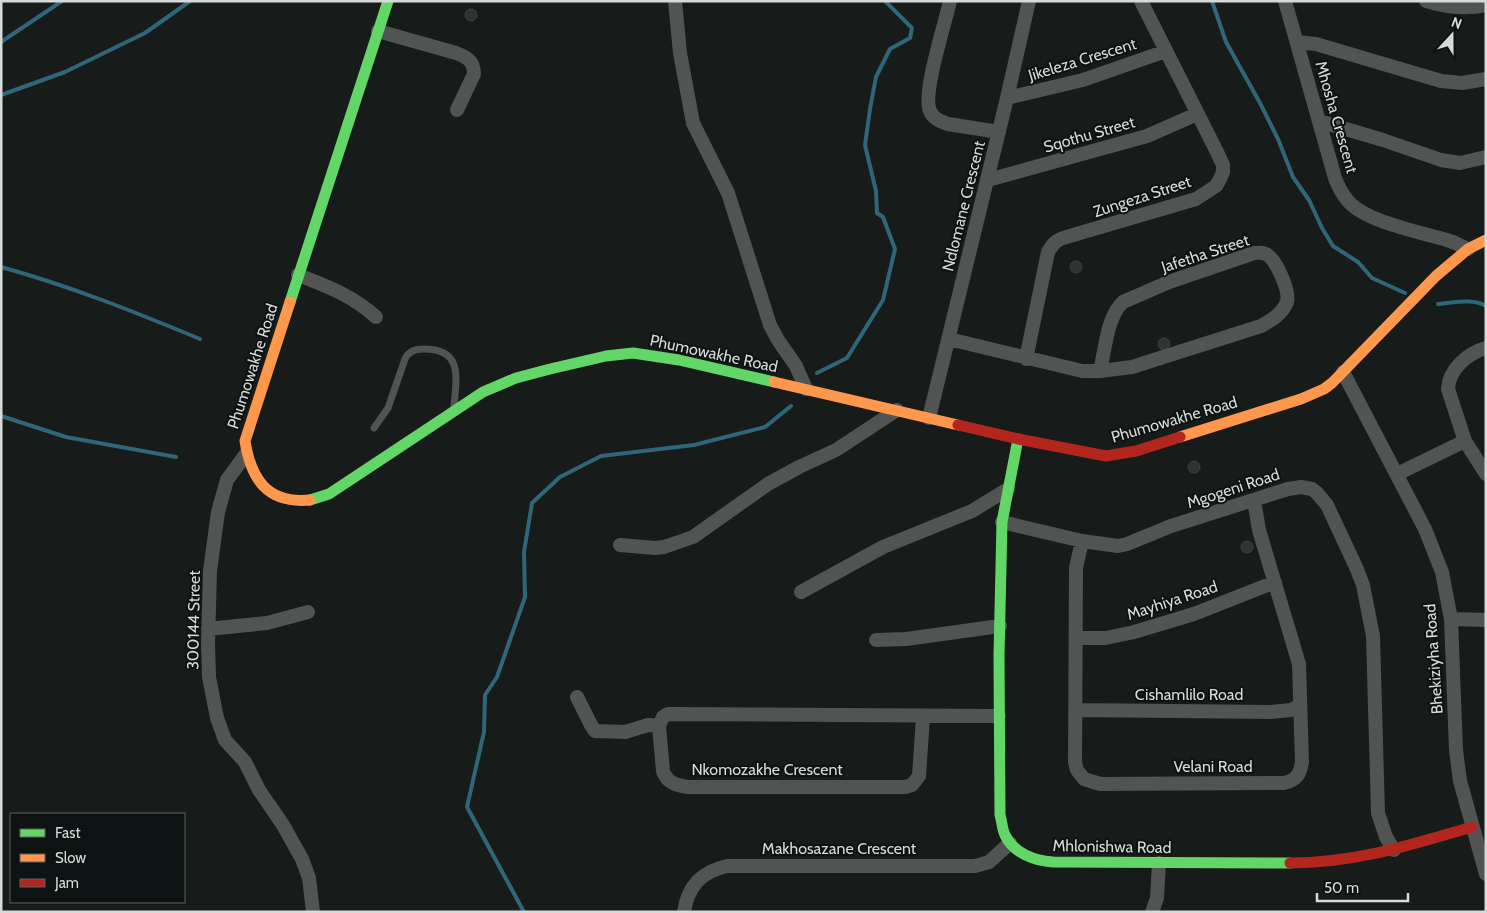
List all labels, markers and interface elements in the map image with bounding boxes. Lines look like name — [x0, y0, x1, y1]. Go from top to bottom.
north arrow — [1427, 10, 1477, 60]
text: N — [1449, 13, 1465, 33]
street label: Jikeleza Crescent — [1025, 34, 1139, 85]
street label: Mhosha Crescent — [1311, 59, 1362, 176]
street label: Sqothu Street — [1041, 112, 1138, 157]
street label: Ndlomane Crescent — [938, 138, 989, 273]
street label: Zungeza Street — [1091, 172, 1194, 221]
street label: Jafetha Street — [1158, 230, 1252, 277]
street label: Phumowakhe Road — [223, 301, 282, 431]
street label: Phumowakhe Road — [648, 331, 780, 376]
street label: Phumowakhe Road — [1109, 392, 1239, 447]
street label: Mgogeni Road — [1184, 465, 1282, 512]
street label: 300144 Street — [183, 570, 204, 670]
street label: Mayhiya Road — [1124, 577, 1220, 624]
street label: Bhekiziyha Road — [1420, 603, 1447, 715]
street label: Cishamlilo Road — [1135, 685, 1243, 704]
street label: Velani Road — [1173, 757, 1253, 776]
street label: Nkomozakhe Crescent — [691, 760, 843, 779]
legend — [10, 813, 185, 903]
text: Fast — [55, 824, 80, 842]
street label: Mhlonishwa Road — [1052, 836, 1172, 857]
street label: Makhosazane Crescent — [762, 839, 917, 858]
text: Slow — [55, 849, 86, 867]
scale bar — [1317, 870, 1408, 902]
text: Jam — [54, 874, 79, 892]
text: 50 m — [1324, 879, 1359, 897]

